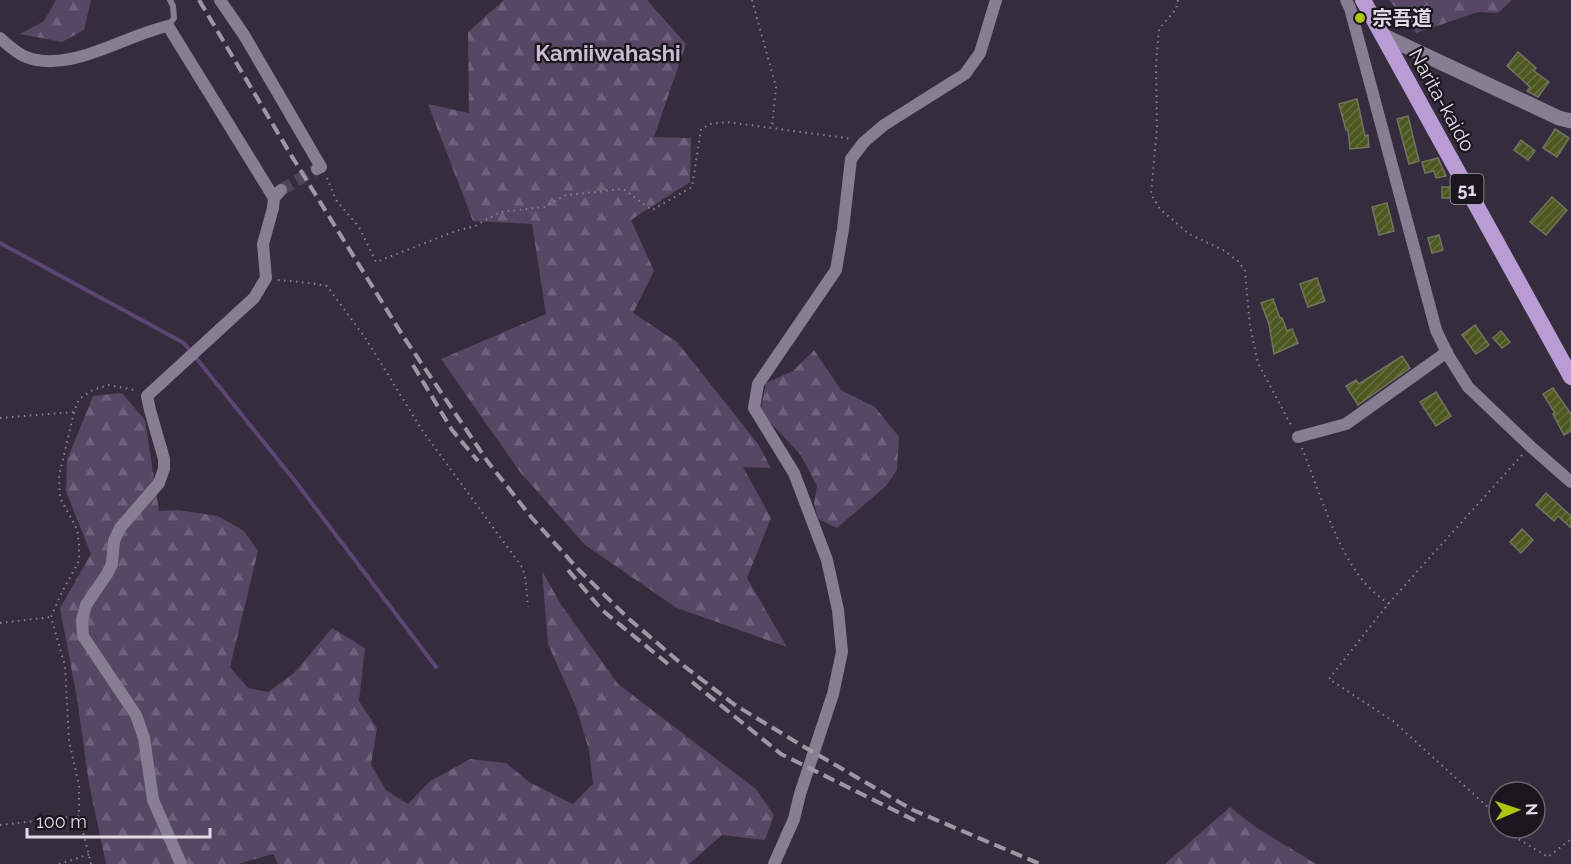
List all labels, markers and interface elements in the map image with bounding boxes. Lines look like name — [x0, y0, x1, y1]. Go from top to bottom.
place label: 宗吾道 — [1372, 6, 1432, 30]
marker: 宗吾道 — [1353, 11, 1367, 25]
district label: Kamiiwahashi — [535, 40, 681, 66]
street label: Narita-kaido — [1404, 44, 1480, 156]
road number: 51 — [1450, 174, 1484, 204]
north arrow — [1487, 780, 1547, 840]
scale bar — [27, 801, 210, 839]
text: N — [1522, 803, 1541, 816]
text: 100 m — [36, 811, 87, 832]

